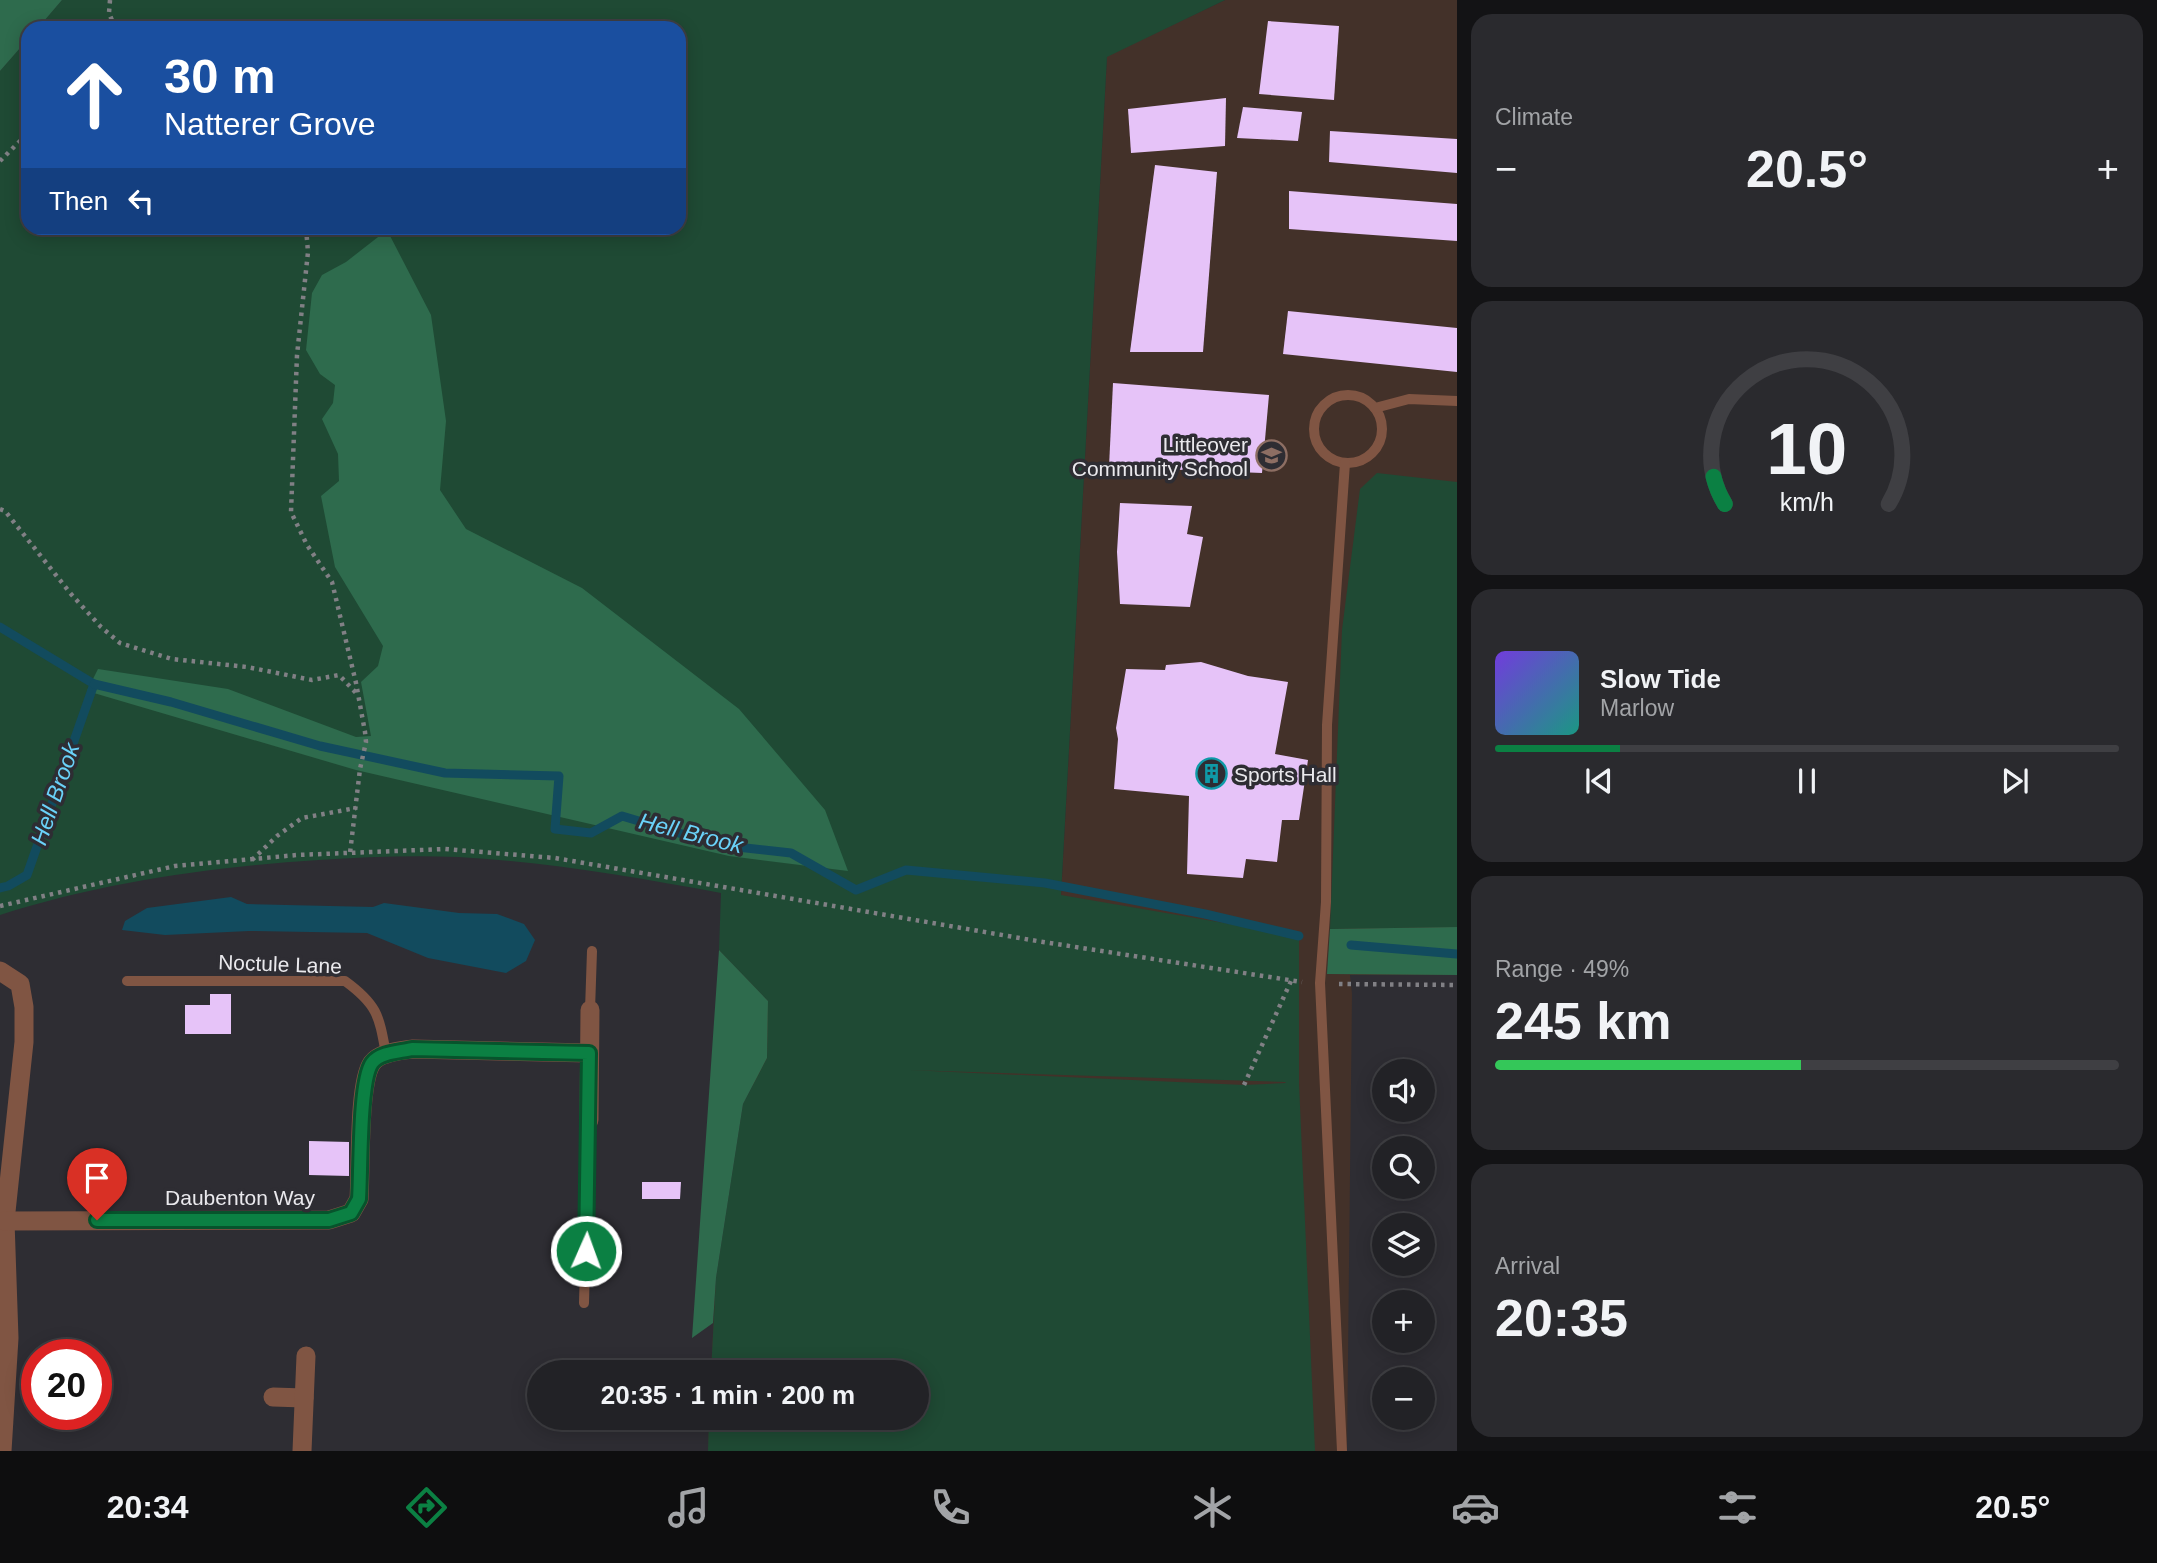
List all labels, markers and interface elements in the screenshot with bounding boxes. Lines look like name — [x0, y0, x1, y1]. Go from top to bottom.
icon: ahead — [49, 49, 140, 140]
text: 30 m — [164, 49, 276, 103]
text: Climate — [1495, 104, 1573, 130]
text: Natterer Grove — [164, 106, 376, 142]
text: 20.5° — [1746, 140, 1868, 198]
text: − — [1495, 148, 1517, 190]
text: + — [2097, 148, 2119, 190]
icon: left — [122, 182, 160, 220]
text: Then — [49, 186, 108, 216]
text: 10 — [1767, 409, 1847, 490]
place label: Littleover Community School — [1072, 433, 1248, 480]
school or university icon: Littleover Community School — [1254, 439, 1288, 473]
text: km/h — [1780, 488, 1834, 516]
text: Slow Tide — [1600, 664, 1721, 694]
text: Marlow — [1600, 695, 1674, 721]
water label: Hell Brook — [25, 738, 85, 848]
building icon: Sports Hall — [1194, 757, 1228, 791]
icon: previous — [1580, 762, 1618, 800]
icon: pause — [1788, 762, 1826, 800]
icon: next — [1996, 762, 2034, 800]
place label: Sports Hall — [1234, 763, 1337, 786]
water label: Hell Brook — [636, 808, 747, 859]
street label: Noctule Lane — [218, 950, 342, 978]
text: Range · 49% — [1495, 956, 1629, 982]
text: 245 km — [1495, 992, 1671, 1050]
map controls — [1372, 1059, 1435, 1430]
button: sound — [1372, 1059, 1435, 1122]
button: search — [1372, 1136, 1435, 1199]
pin — [67, 1148, 127, 1220]
icon: arrive — [78, 1159, 116, 1197]
street label: Daubenton Way — [165, 1186, 315, 1209]
button: layers — [1372, 1213, 1435, 1276]
position arrow — [549, 1214, 623, 1288]
text: Arrival — [1495, 1253, 1560, 1279]
text: 20:35 — [1495, 1289, 1628, 1347]
button: + — [1372, 1290, 1435, 1353]
speed limit sign: 20 — [21, 1339, 112, 1430]
button: − — [1372, 1367, 1435, 1430]
text: 20:35 · 1 min · 200 m — [601, 1380, 855, 1410]
icon: directions — [402, 1483, 451, 1532]
icon: music — [664, 1483, 713, 1532]
icon: phone — [926, 1483, 975, 1532]
icon: climate — [1188, 1483, 1237, 1532]
icon: car — [1451, 1483, 1500, 1532]
icon: filters — [1713, 1483, 1762, 1532]
text: 20:34 — [107, 1489, 188, 1525]
text: 20.5° — [1975, 1489, 2050, 1525]

